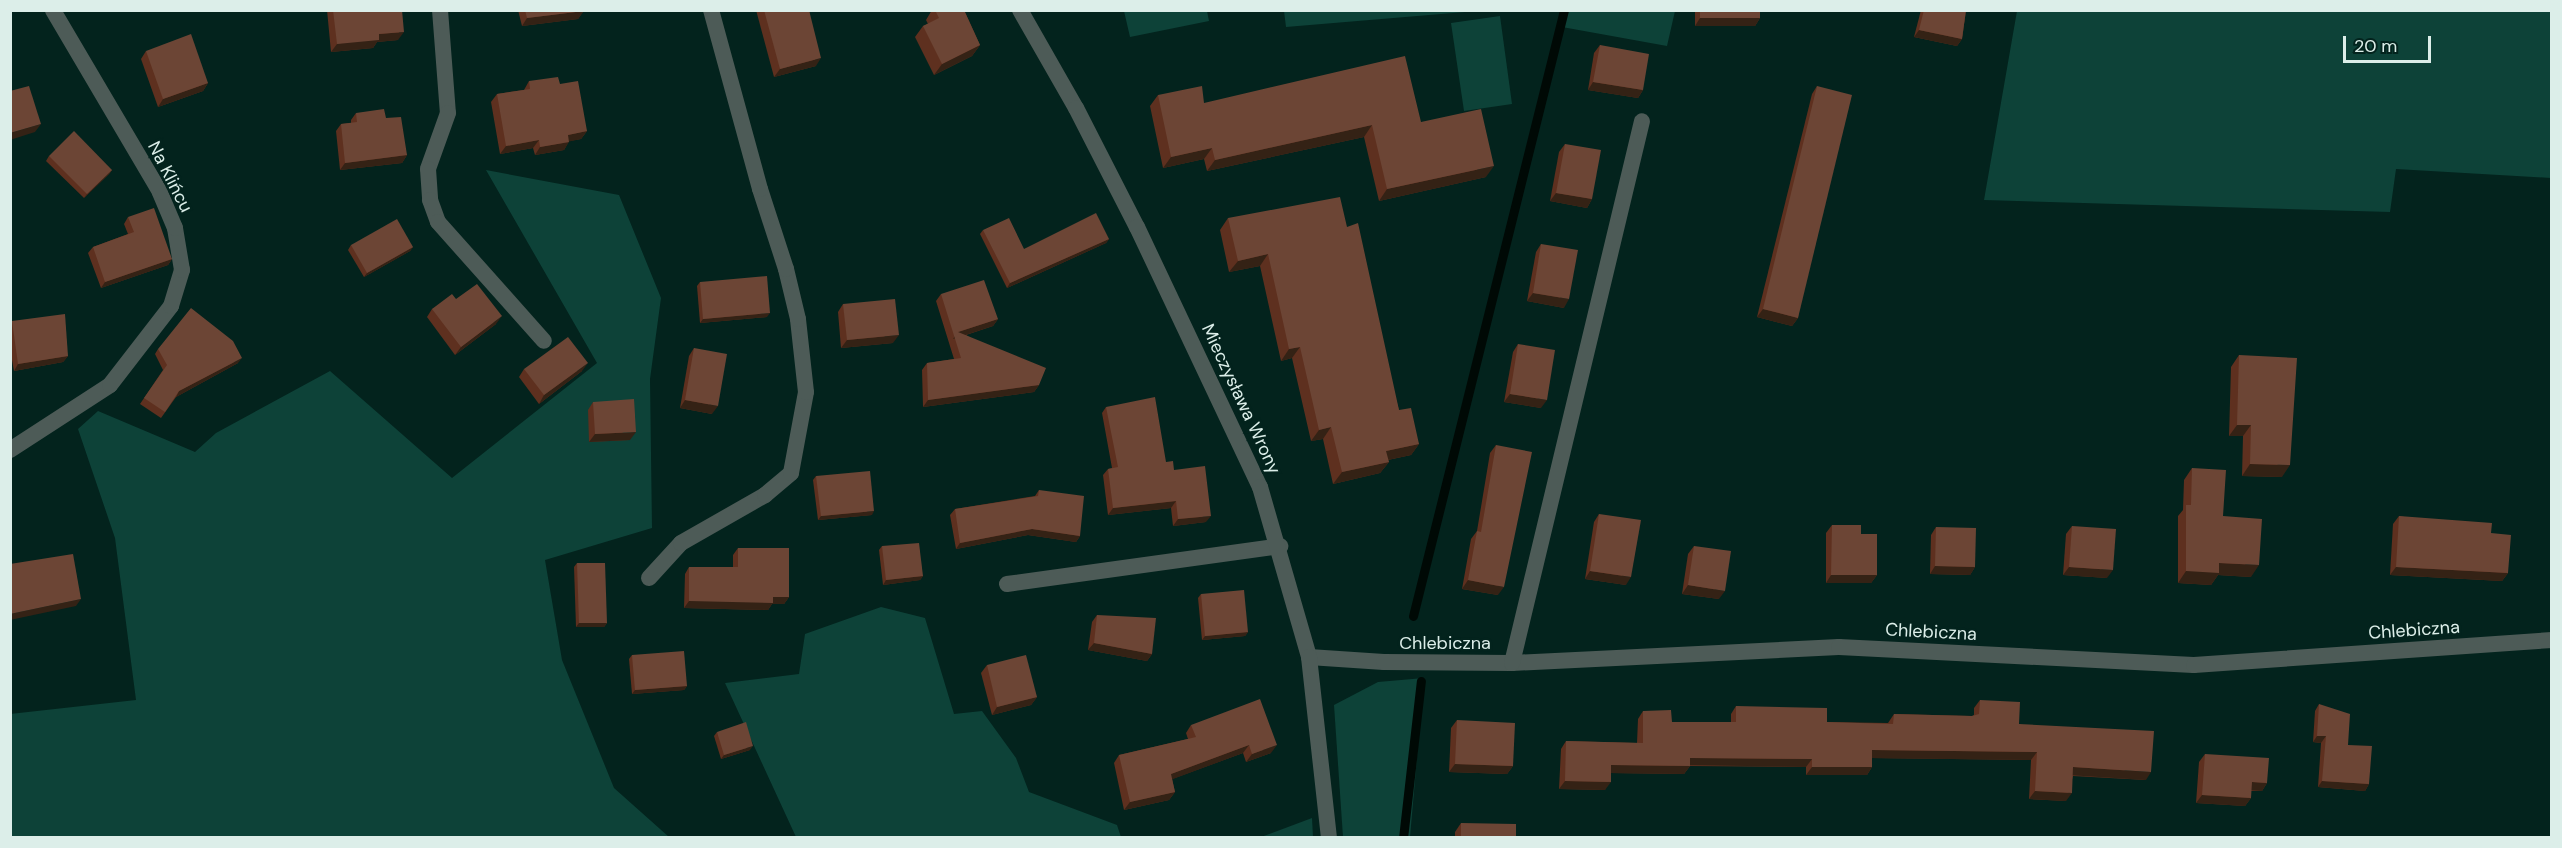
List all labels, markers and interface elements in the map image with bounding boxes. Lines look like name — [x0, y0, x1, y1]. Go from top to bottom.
scale bar — [2346, 24, 2434, 62]
text: 20 m — [2354, 34, 2397, 58]
street label: Na Klińcu — [143, 138, 197, 216]
street label: Mieczysława Wrony — [1197, 321, 1285, 477]
street label: Chlebiczna — [2367, 616, 2461, 644]
street label: Chlebiczna — [1885, 619, 1977, 645]
street label: Chlebiczna — [1399, 632, 1491, 654]

